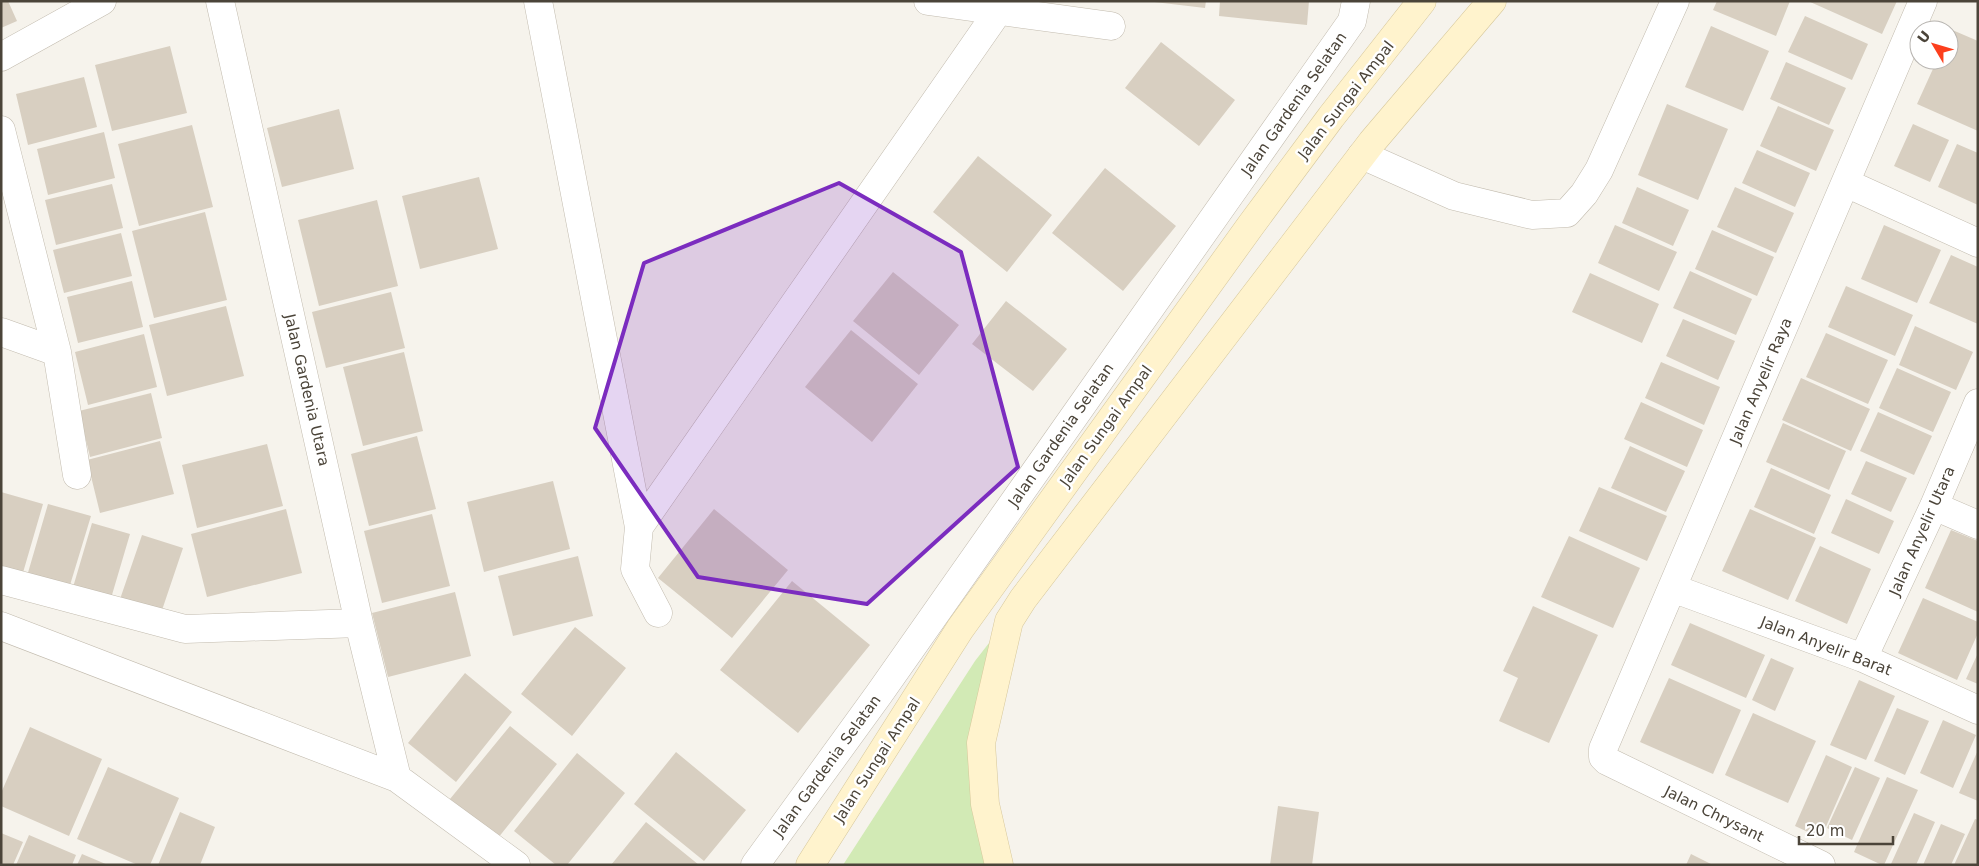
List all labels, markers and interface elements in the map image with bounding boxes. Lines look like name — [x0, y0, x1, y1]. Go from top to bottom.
north arrow — [1909, 20, 1959, 70]
text: U — [1914, 28, 1934, 46]
street label: Jalan Gardenia Selatan — [1237, 29, 1350, 180]
street label: Jalan Sungai Ampal — [1294, 37, 1398, 164]
street label: Jalan Gardenia Utara — [280, 311, 333, 468]
street label: Jalan Anyelir Raya — [1726, 315, 1796, 448]
street label: Jalan Gardenia Selatan — [1004, 360, 1117, 511]
street label: Jalan Sungai Ampal — [1055, 362, 1156, 491]
street label: Jalan Anyelir Utara — [1885, 463, 1959, 599]
street label: Jalan Anyelir Barat — [1757, 612, 1894, 679]
street label: Jalan Gardenia Selatan — [769, 692, 885, 841]
street label: Jalan Sungai Ampal — [829, 694, 924, 827]
street label: Jalan Chrysant — [1660, 782, 1767, 846]
scale bar — [1799, 814, 1893, 846]
text: 20 m — [1806, 822, 1844, 840]

